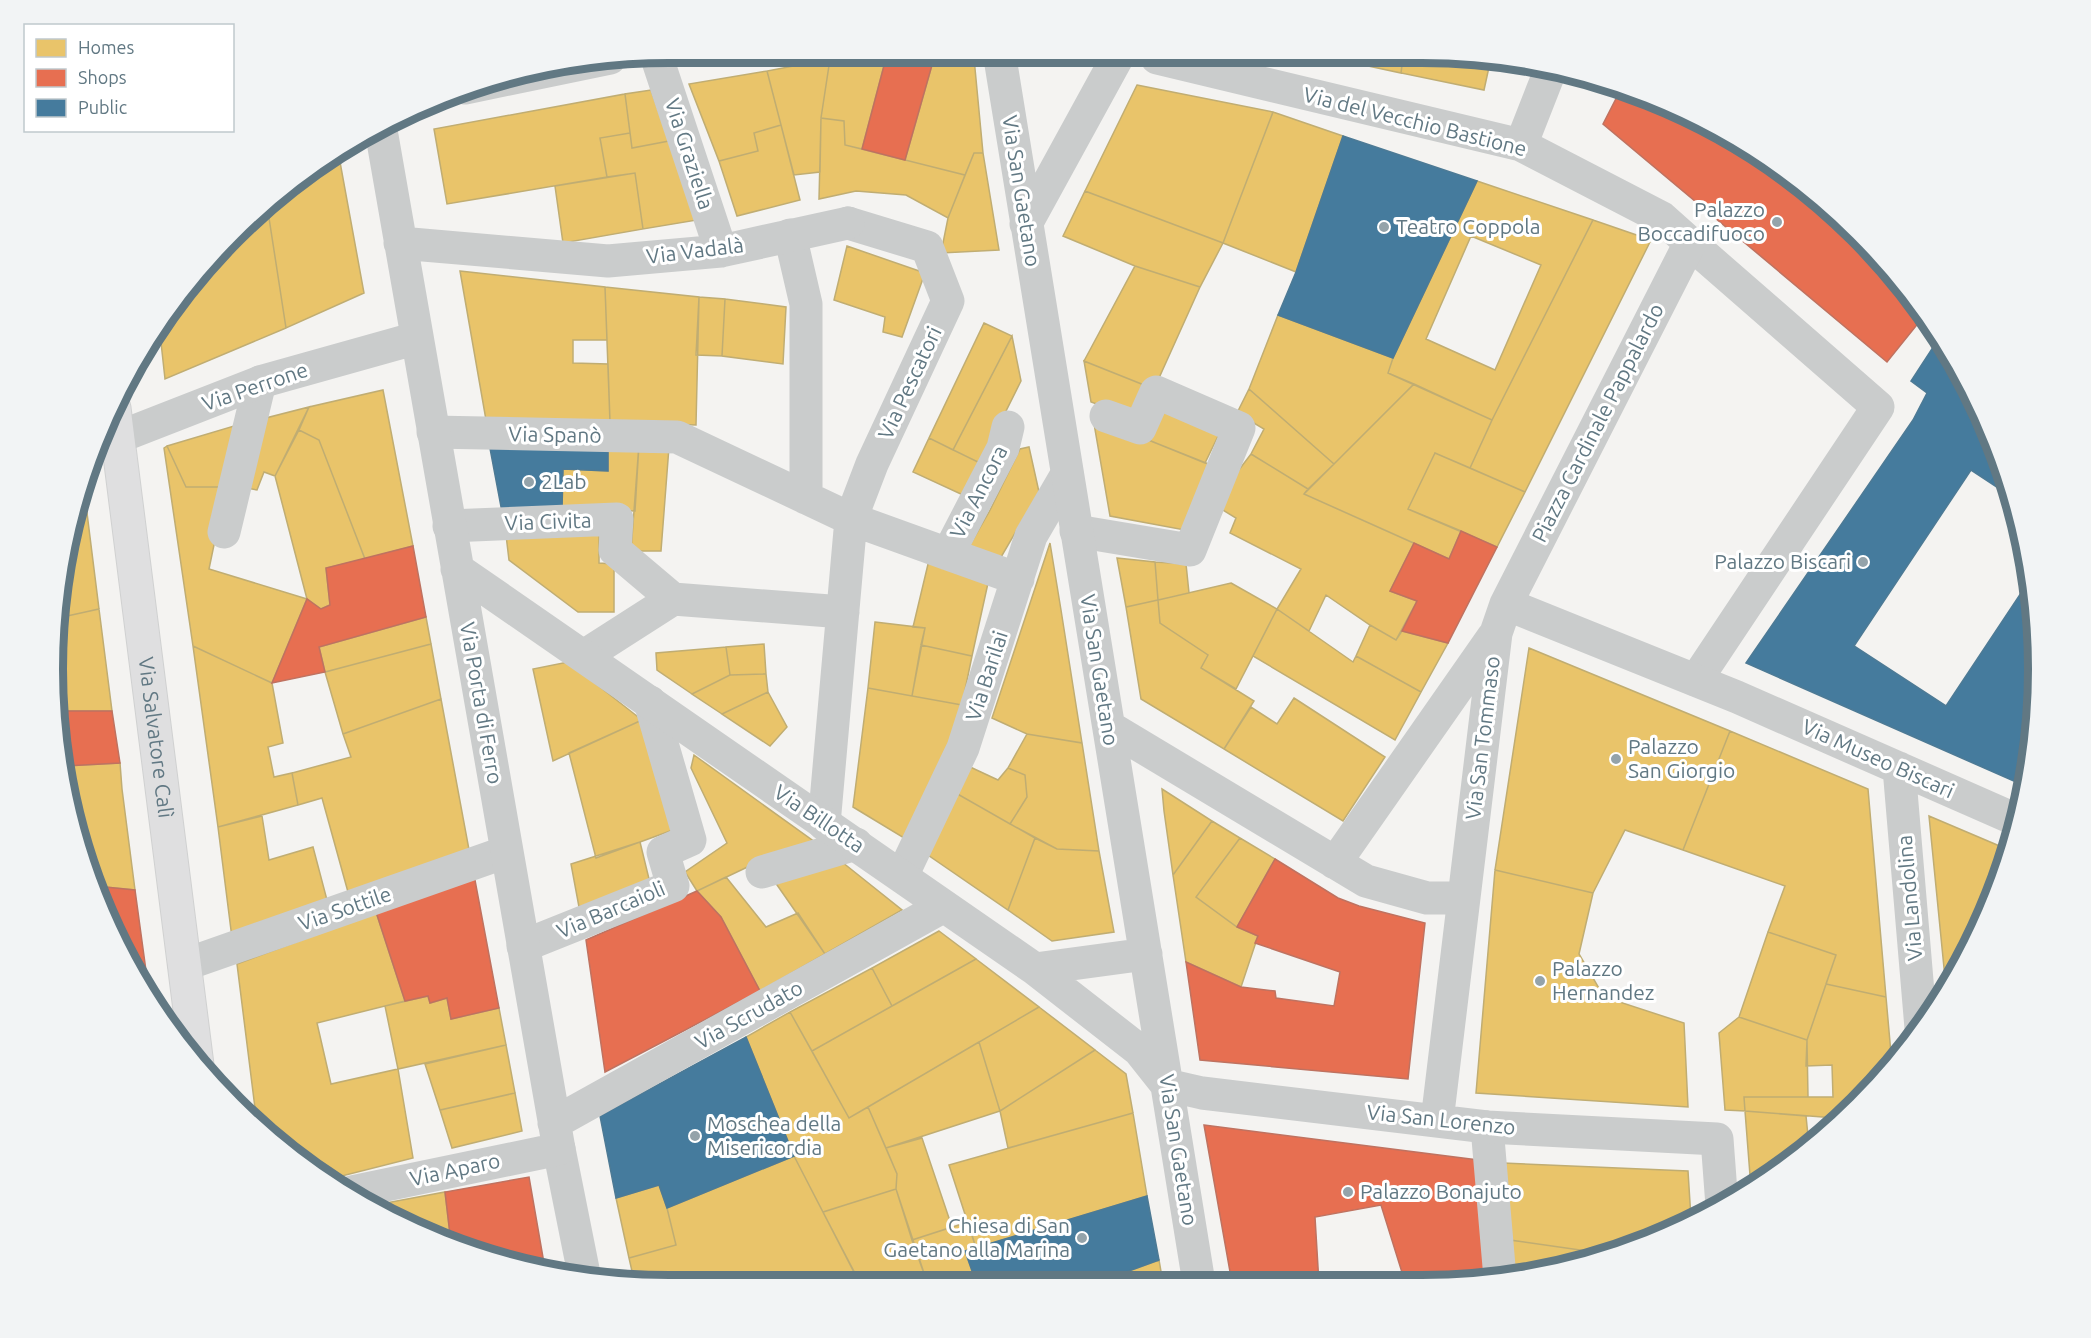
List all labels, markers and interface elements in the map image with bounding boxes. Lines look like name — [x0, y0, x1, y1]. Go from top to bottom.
legend — [24, 24, 234, 132]
text: Homes — [78, 37, 135, 57]
text: Shops — [78, 67, 127, 87]
street label: Via del Vecchio Bastione — [1301, 82, 1529, 160]
street label: Via Graziella — [661, 95, 719, 212]
text: Public — [78, 97, 127, 117]
street label: Via San Gaetano — [998, 113, 1046, 268]
place label: Palazzo Boccadifuoco — [1638, 197, 1765, 245]
place label: Teatro Coppola — [1396, 214, 1541, 238]
marker: Palazzo Boccadifuoco — [1770, 215, 1784, 229]
marker: Teatro Coppola — [1377, 220, 1391, 234]
street label: Via Vadalà — [645, 232, 745, 268]
street label: Piazza Cardinale Pappalardo — [1526, 299, 1668, 546]
street label: Via Pescatori — [873, 322, 946, 443]
street label: Via Perrone — [199, 357, 311, 415]
street label: Via Spanò — [508, 421, 602, 447]
street label: Via Ancora — [944, 441, 1012, 542]
place label: 2Lab — [541, 469, 587, 493]
marker: 2Lab — [522, 475, 536, 489]
street label: Via Civita — [504, 507, 592, 535]
place label: Palazzo Biscari — [1714, 549, 1851, 573]
marker: Palazzo Biscari — [1856, 555, 1870, 569]
street label: Via San Gaetano — [1076, 592, 1124, 747]
street label: Via Porta di Ferro — [456, 620, 508, 786]
street label: Via Barilai — [960, 628, 1012, 724]
street label: Via Salvatore Calì — [135, 655, 179, 819]
street label: Via San Tommaso — [1460, 655, 1504, 821]
street label: Via Museo Biscari — [1799, 714, 1958, 802]
place label: Palazzo San Giorgio — [1628, 734, 1735, 782]
marker: Palazzo San Giorgio — [1609, 752, 1623, 766]
street label: Via Billotta — [770, 779, 869, 857]
street label: Via Landolina — [1892, 834, 1926, 962]
street label: Via Barcaioli — [553, 876, 668, 943]
street label: Via Sottile — [295, 881, 394, 935]
place label: Palazzo Hernandez — [1552, 956, 1655, 1004]
marker: Palazzo Hernandez — [1533, 974, 1547, 988]
street label: Via Scrudato — [691, 975, 806, 1053]
street label: Via San Gaetano — [1155, 1072, 1203, 1227]
street label: Via San Lorenzo — [1365, 1099, 1517, 1139]
place label: Moschea della Misericordia — [707, 1111, 841, 1159]
marker: Moschea della Misericordia — [688, 1129, 702, 1143]
street label: Via Aparo — [407, 1148, 502, 1190]
place label: Palazzo Bonajuto — [1360, 1179, 1522, 1203]
marker: Palazzo Bonajuto — [1341, 1185, 1355, 1199]
place label: Chiesa di San Gaetano alla Marina — [883, 1213, 1070, 1261]
marker: Chiesa di San Gaetano alla Marina — [1075, 1231, 1089, 1245]

